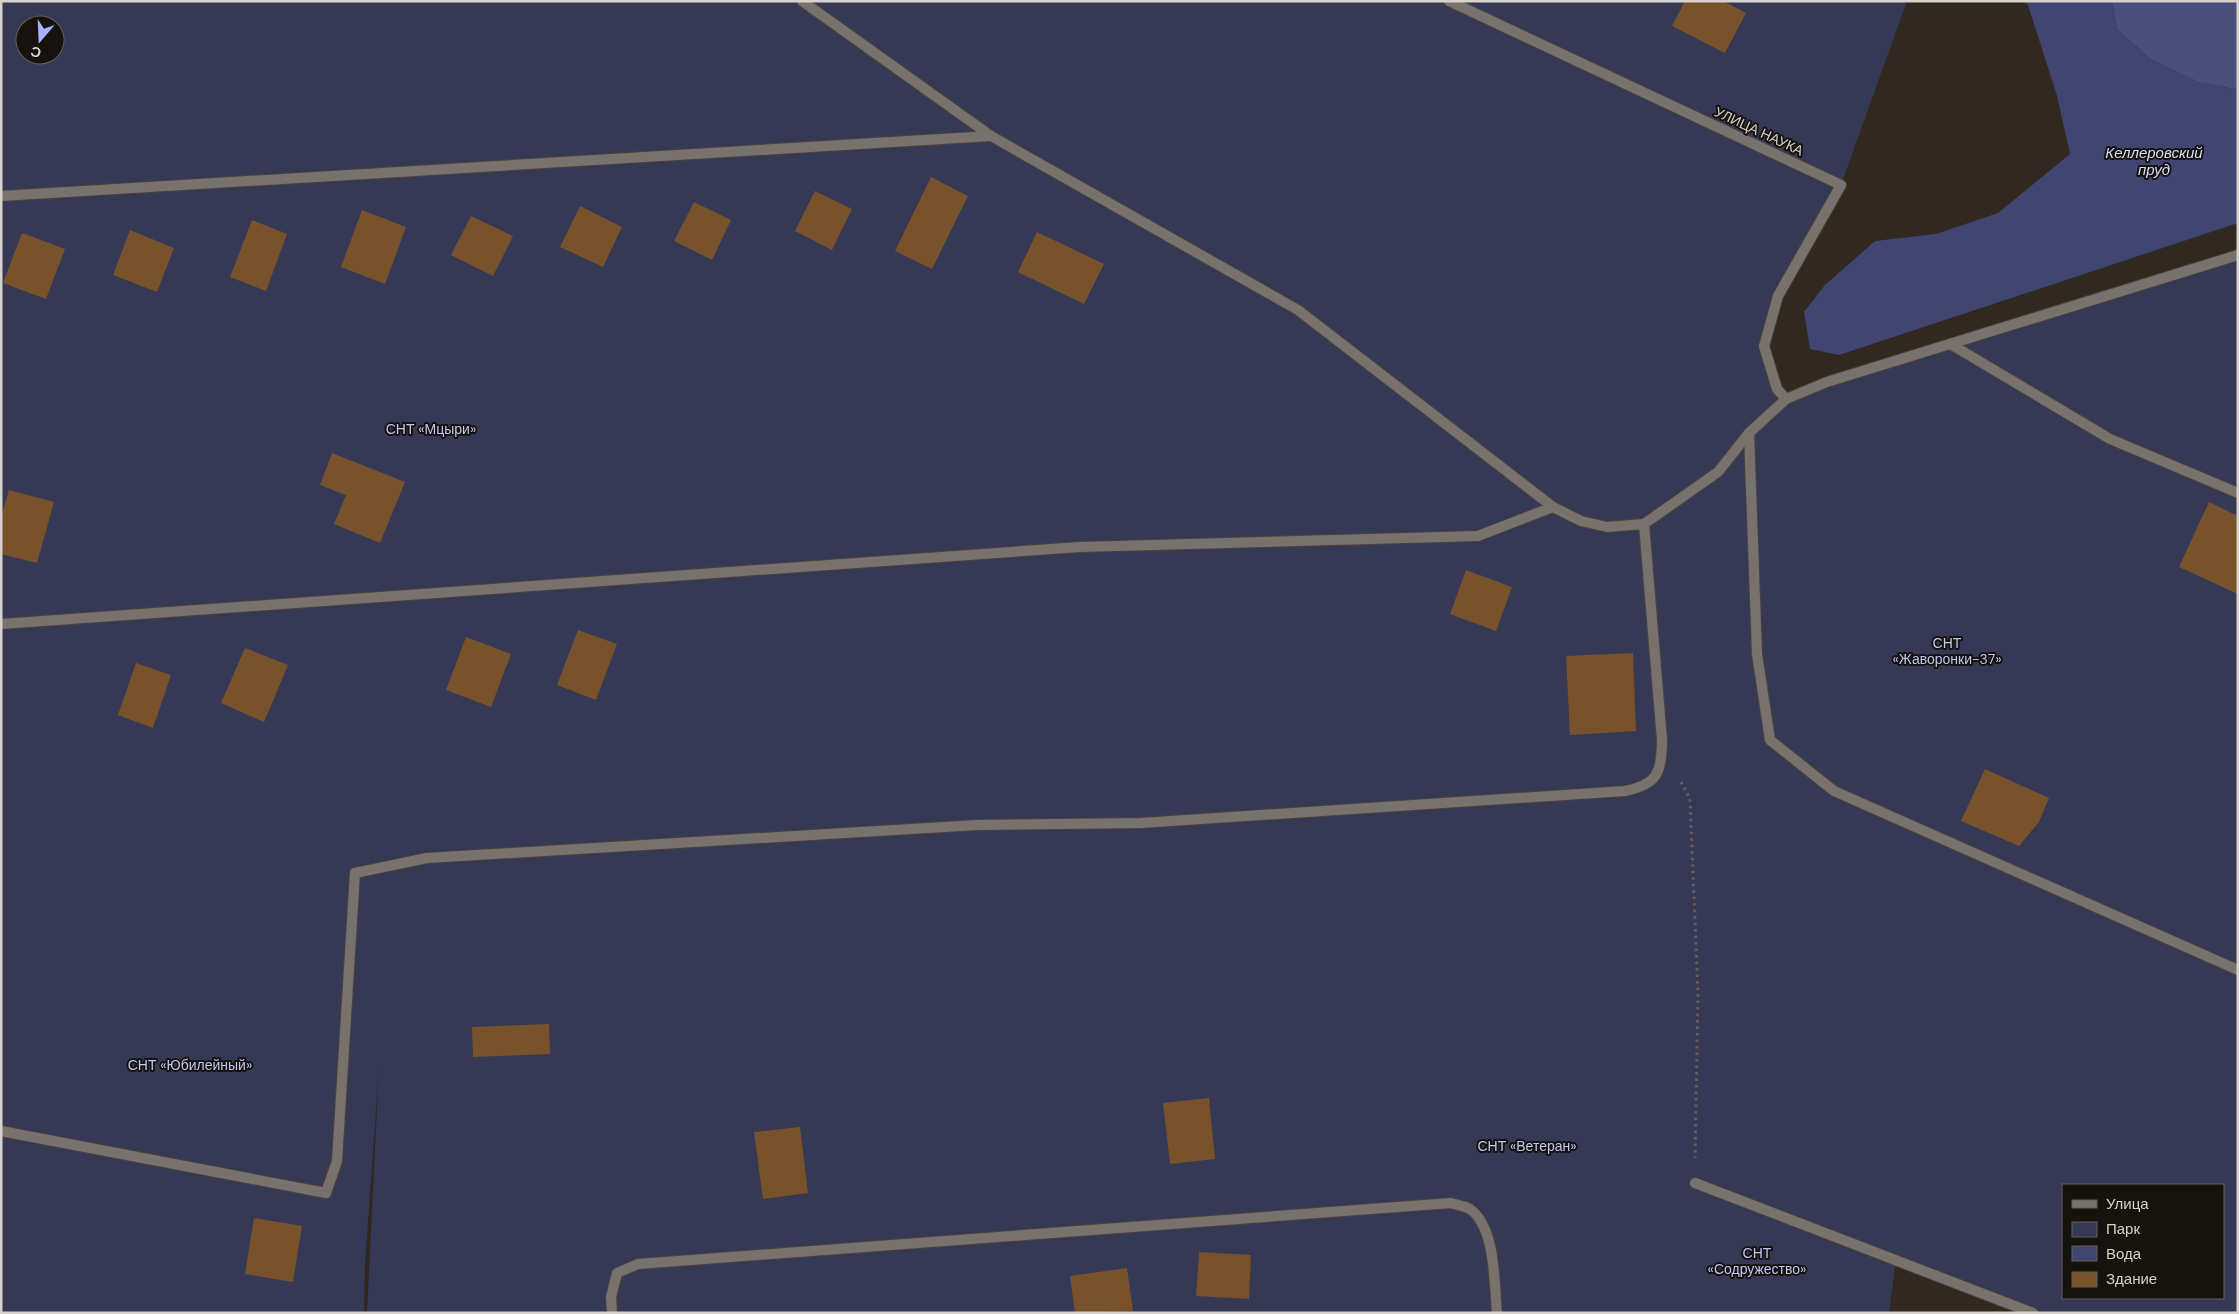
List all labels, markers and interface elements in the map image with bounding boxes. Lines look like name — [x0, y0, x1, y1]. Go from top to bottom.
north arrow — [15, 15, 65, 65]
text: С — [28, 42, 43, 62]
street label: УЛИЦА НАУКА — [1712, 102, 1807, 160]
water label: Келлеровский пруд — [2105, 143, 2203, 180]
park label: СНТ «Мцыри» — [386, 420, 476, 438]
park label: СНТ «Жаворонки-37» — [1893, 634, 2001, 668]
park label: СНТ «Юбилейный» — [128, 1056, 252, 1074]
park label: СНТ «Ветеран» — [1477, 1137, 1577, 1155]
legend — [2062, 1184, 2224, 1299]
text: Улица — [2106, 1194, 2149, 1214]
text: Парк — [2106, 1219, 2140, 1239]
park label: СНТ «Содружество» — [1708, 1244, 1806, 1278]
text: Вода — [2106, 1244, 2142, 1264]
text: Здание — [2106, 1269, 2157, 1289]

